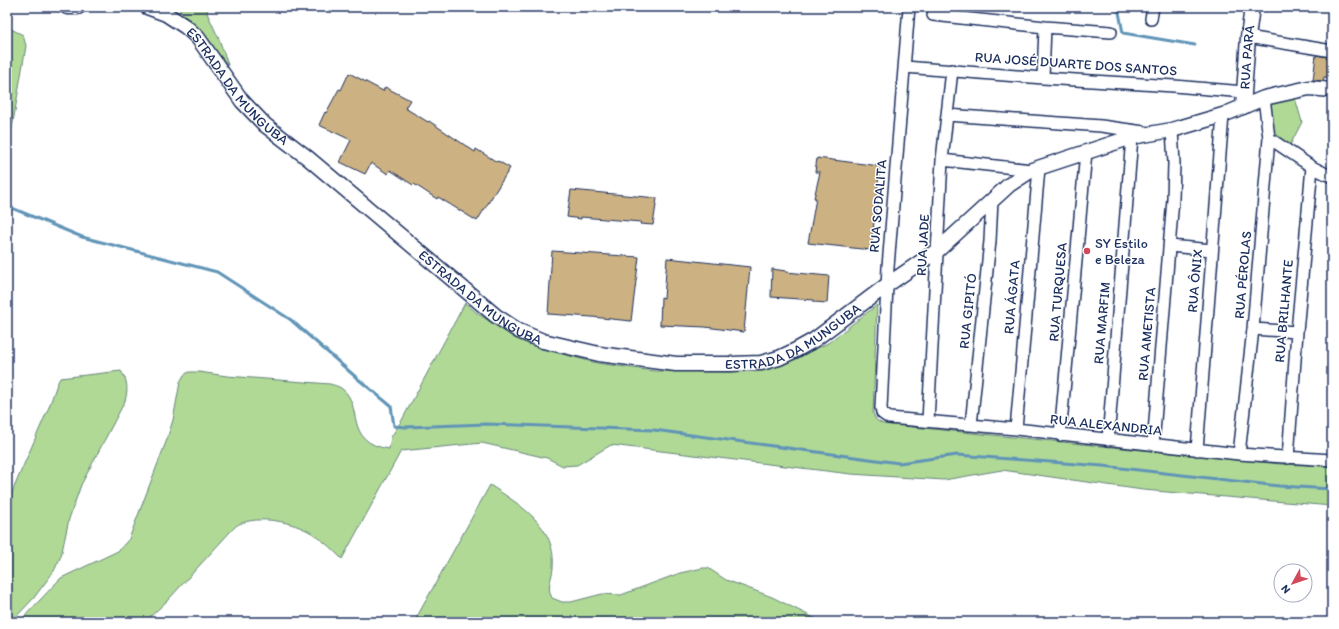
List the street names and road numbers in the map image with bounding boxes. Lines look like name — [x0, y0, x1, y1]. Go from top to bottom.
street label: ESTRADA DA MUNGUBA — [183, 23, 292, 149]
street label: RUA PARÁ — [1236, 24, 1258, 90]
street label: RUA JOSÉ DUARTE DOS SANTOS — [974, 48, 1178, 80]
street label: RUA SODALITA — [865, 159, 891, 253]
street label: RUA JADE — [913, 213, 933, 277]
street label: RUA PÉROLAS — [1231, 230, 1255, 320]
street label: RUA TURQUESA — [1045, 242, 1071, 342]
street label: ESTRADA DA MUNGUBA — [415, 246, 545, 348]
street label: RUA ÔNIX — [1184, 249, 1206, 313]
street label: RUA ÁGATA — [1000, 259, 1024, 335]
street label: RUA BRILHANTE — [1271, 259, 1297, 363]
street label: RUA GIPITÓ — [956, 272, 980, 350]
street label: RUA MARFIM — [1090, 281, 1114, 365]
street label: RUA AMETISTA — [1134, 286, 1160, 382]
street label: ESTRADA DA MUNGUBA — [725, 299, 864, 373]
street label: RUA ALEXANDRIA — [1049, 411, 1163, 439]

